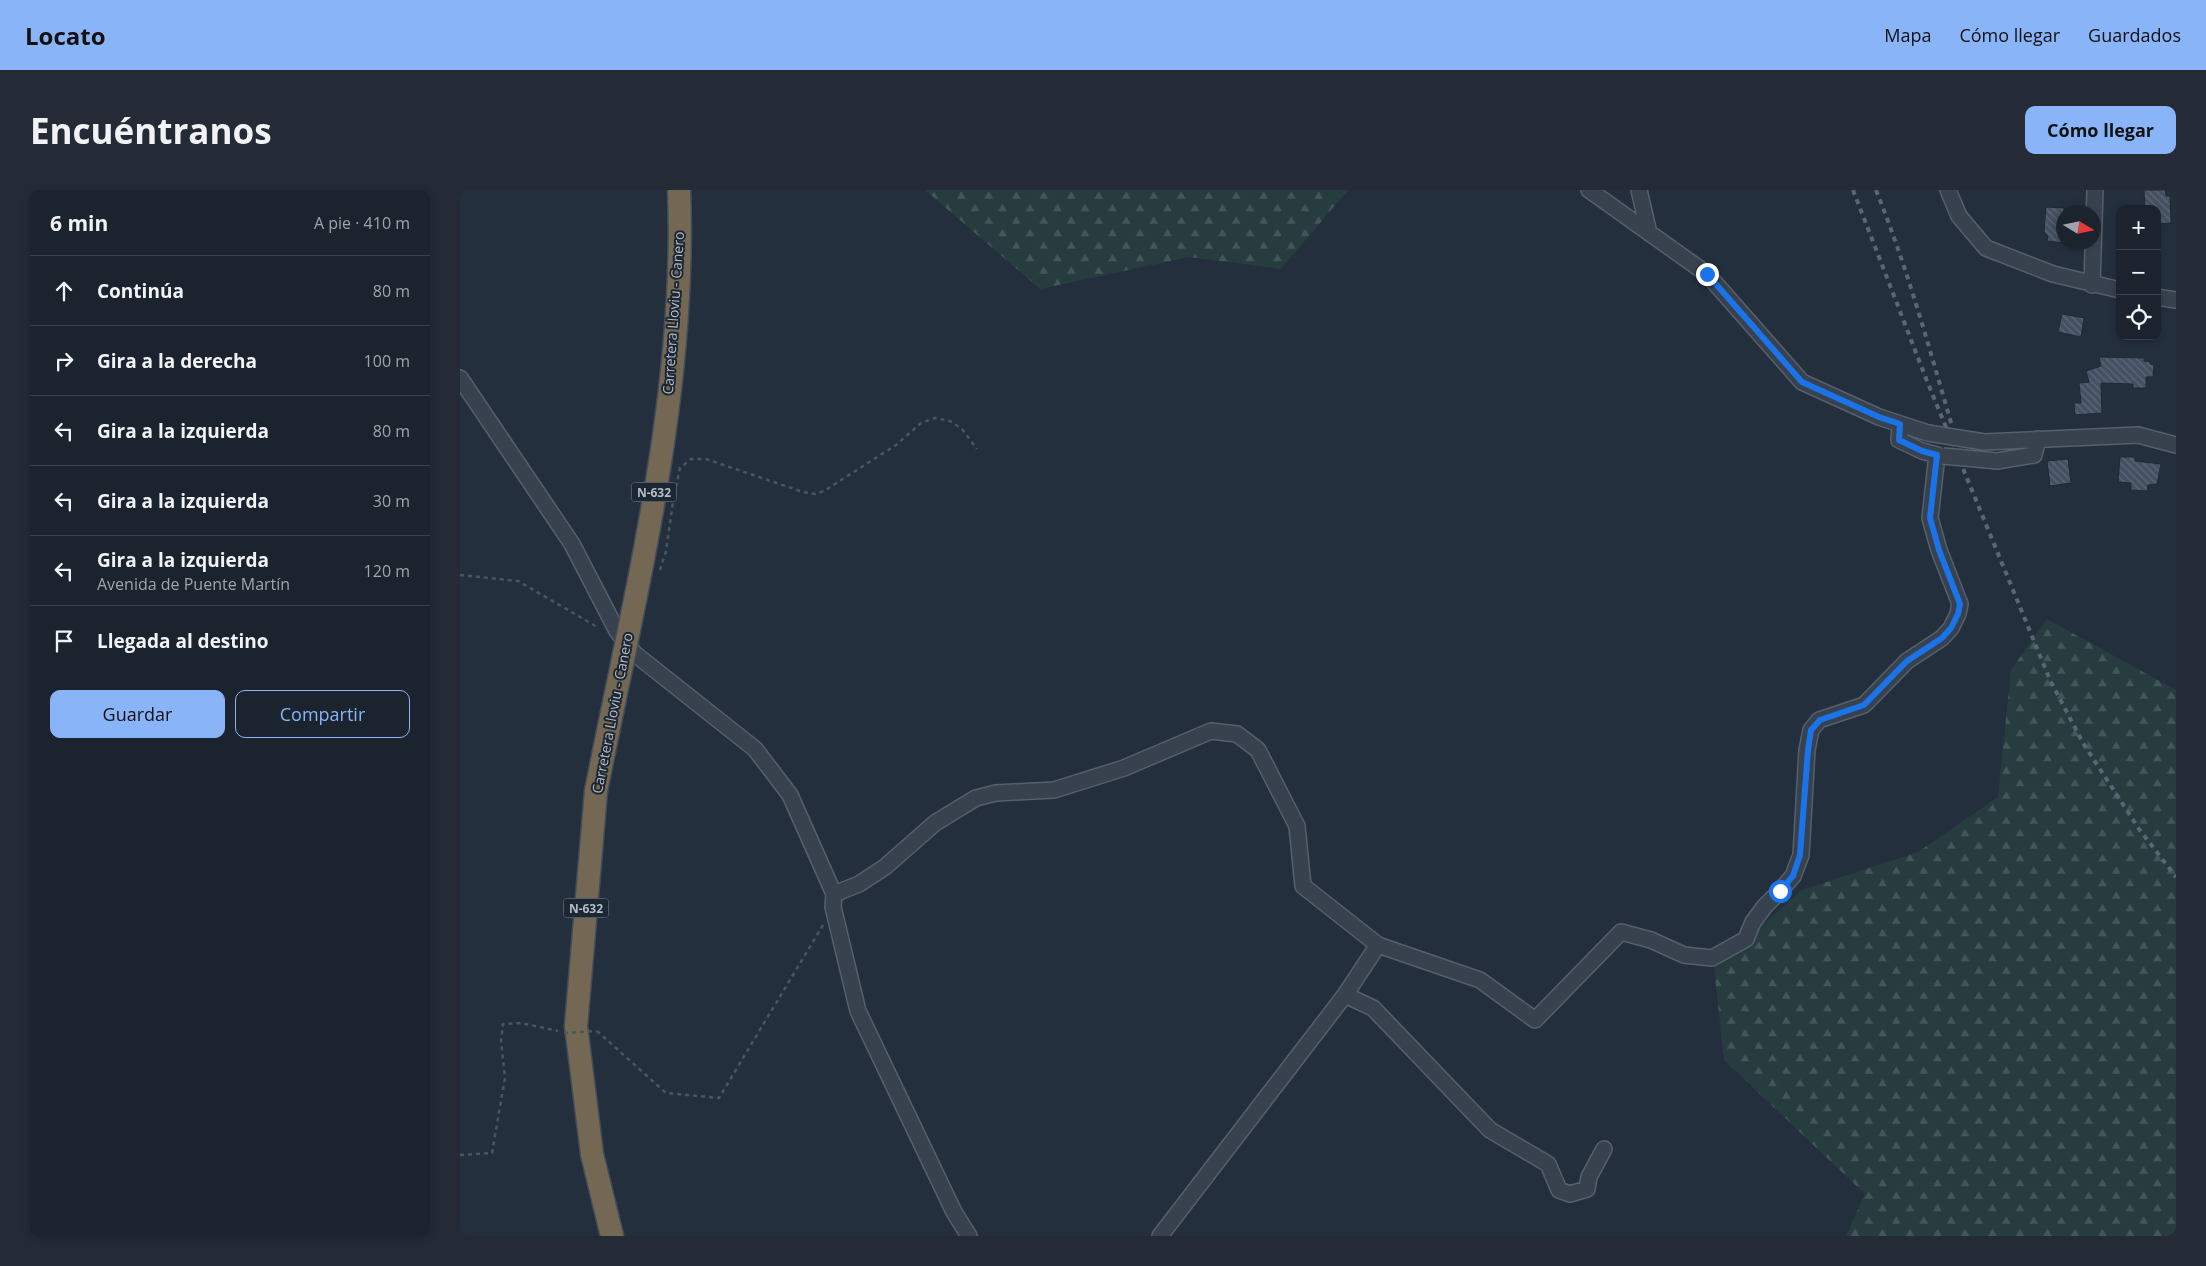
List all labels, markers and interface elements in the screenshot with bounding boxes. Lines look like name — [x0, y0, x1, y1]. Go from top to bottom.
text: Locato — [25, 19, 106, 52]
text: Mapa — [1884, 23, 1931, 47]
text: Cómo llegar — [1959, 23, 2060, 47]
text: Guardados — [2088, 23, 2181, 47]
button: Cómo llegar — [2025, 106, 2176, 154]
text: Encuéntranos — [30, 107, 272, 154]
north arrow — [2056, 205, 2101, 250]
map controls — [2116, 205, 2161, 340]
button: + — [2116, 205, 2161, 250]
text: 6 min — [50, 209, 108, 237]
text: A pie · 410 m — [314, 212, 410, 234]
street label: Carretera Lloviu - Canero — [658, 231, 688, 395]
button: − — [2116, 250, 2161, 295]
route end — [1696, 263, 1719, 286]
icon: ahead — [50, 277, 78, 305]
text: Continúa — [97, 278, 184, 304]
text: 80 m — [373, 280, 410, 302]
button: locate — [2116, 295, 2161, 340]
icon: right — [50, 347, 78, 375]
text: Gira a la derecha — [97, 348, 257, 374]
text: 100 m — [364, 350, 410, 372]
icon: left — [50, 417, 78, 445]
text: Gira a la izquierda — [97, 418, 269, 444]
text: 80 m — [373, 420, 410, 442]
road number: N-632 — [632, 482, 676, 502]
icon: left — [50, 487, 78, 515]
text: Gira a la izquierda — [97, 488, 269, 514]
text: 30 m — [373, 490, 410, 512]
text: Gira a la izquierda — [97, 547, 269, 573]
icon: left — [50, 557, 78, 585]
text: 120 m — [364, 560, 410, 582]
text: Avenida de Puente Martín — [97, 573, 290, 595]
icon: arrive — [50, 627, 78, 655]
text: Llegada al destino — [97, 628, 269, 654]
street label: Carretera Lloviu - Canero — [587, 631, 637, 795]
button: Guardar — [50, 690, 225, 738]
button: Compartir — [235, 690, 410, 738]
route start — [1769, 880, 1792, 903]
road number: N-632 — [564, 898, 608, 918]

